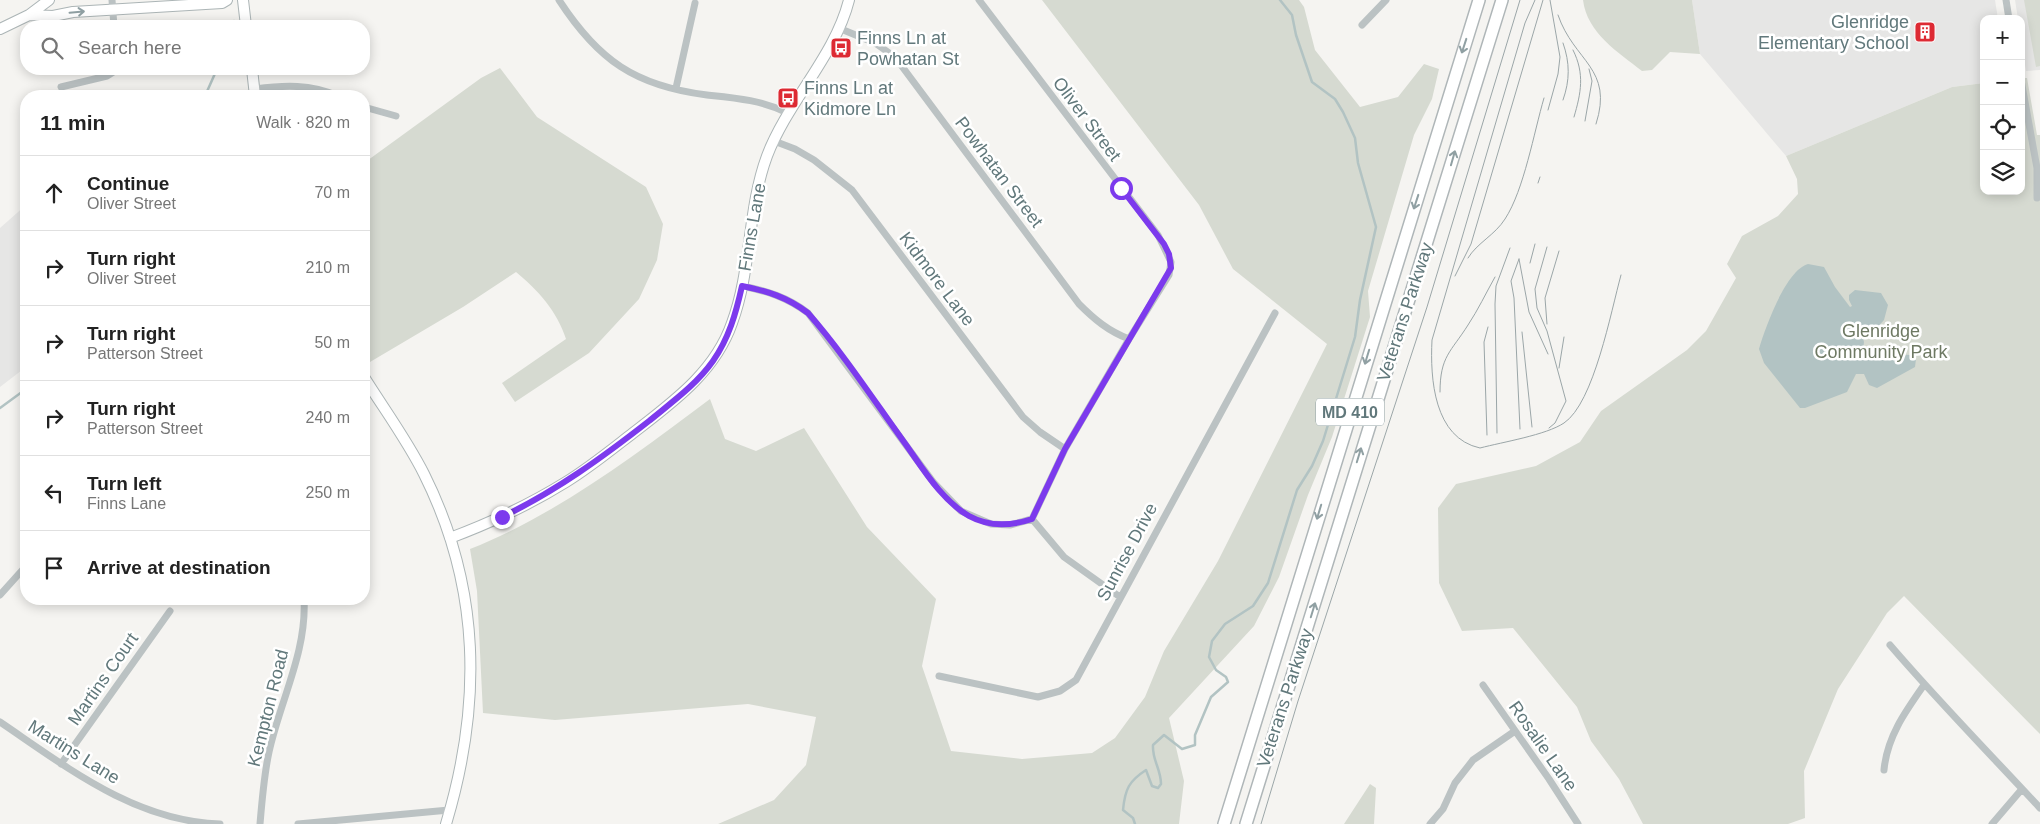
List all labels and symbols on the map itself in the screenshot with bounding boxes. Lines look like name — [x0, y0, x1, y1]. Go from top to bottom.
one-way arrow — [69, 8, 85, 17]
place label: Glenridge Elementary School — [1758, 12, 1909, 53]
building icon: Glenridge Elementary School — [1913, 20, 1937, 44]
place label: Finns Ln at Powhatan St — [857, 28, 959, 69]
bus stop icon: Finns Ln at Powhatan St — [829, 36, 853, 60]
one-way arrow — [1459, 38, 1468, 54]
street label: Oliver Street — [1049, 73, 1125, 165]
place label: Finns Ln at Kidmore Ln — [804, 78, 896, 119]
bus stop icon: Finns Ln at Kidmore Ln — [776, 86, 800, 110]
street label: Powhatan Street — [951, 113, 1047, 231]
one-way arrow — [1448, 150, 1458, 166]
route start — [1110, 177, 1133, 200]
street label: Finns Lane — [734, 181, 770, 273]
one-way arrow — [1411, 193, 1420, 209]
street label: Kidmore Lane — [895, 228, 979, 330]
street label: Veterans Parkway — [1373, 240, 1437, 384]
park label: Glenridge Community Park — [1814, 321, 1949, 362]
one-way arrow — [1362, 348, 1372, 364]
road number: MD 410 — [1316, 398, 1384, 426]
one-way arrow — [1355, 447, 1365, 463]
street label: Sunrise Drive — [1093, 500, 1161, 604]
one-way arrow — [1314, 503, 1324, 519]
route end — [491, 506, 514, 529]
one-way arrow — [1309, 603, 1318, 619]
street label: Veterans Parkway — [1253, 626, 1317, 770]
street label: Martins Court — [64, 629, 142, 729]
street label: Kempton Road — [244, 647, 292, 769]
street label: Rosalie Lane — [1505, 697, 1581, 795]
street label: Martins Lane — [25, 716, 123, 788]

